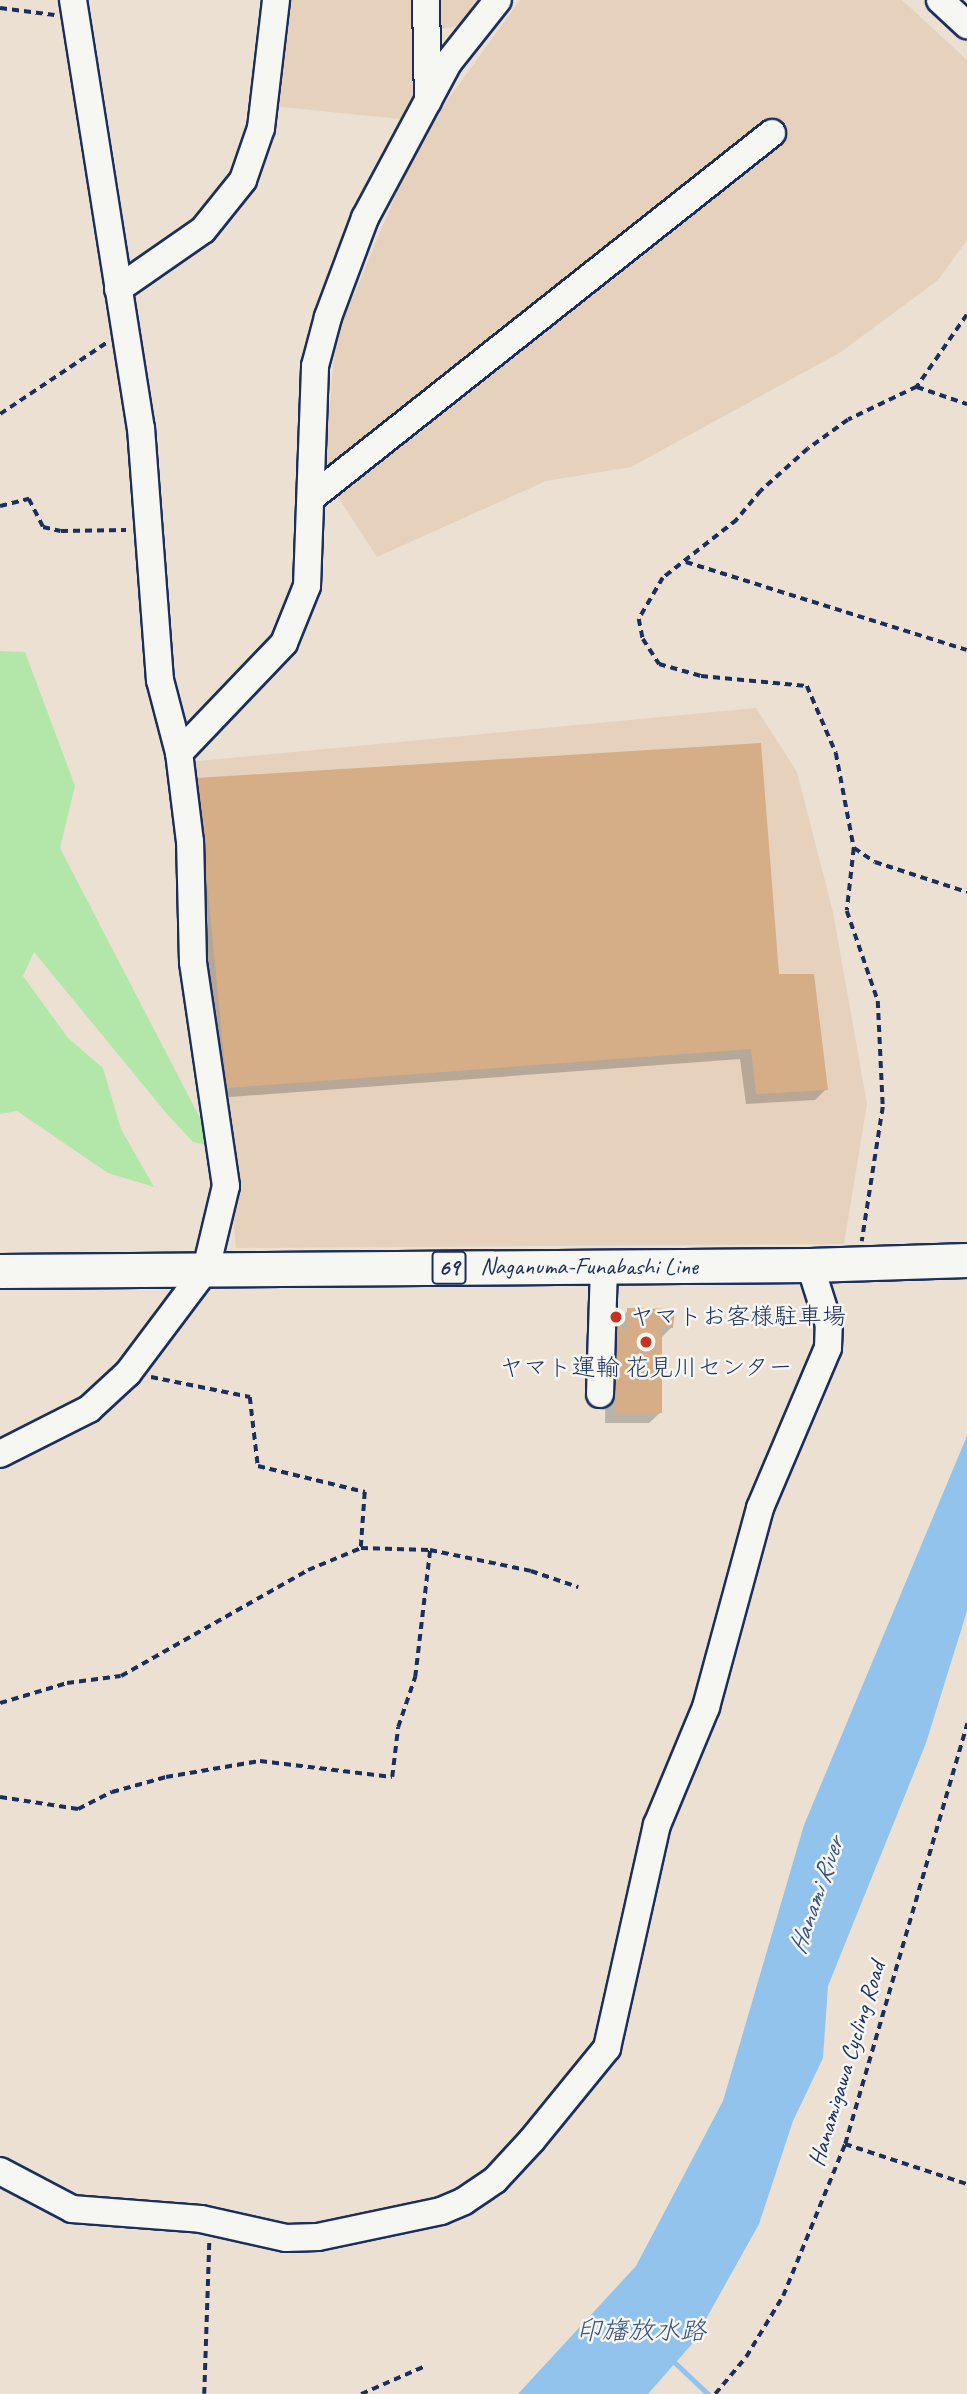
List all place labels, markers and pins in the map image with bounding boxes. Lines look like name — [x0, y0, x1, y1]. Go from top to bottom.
place label: ヤマトお客様駐車場 — [630, 1303, 846, 1331]
marker: ヤマトお客様駐車場 — [608, 1309, 624, 1325]
marker: ヤマト運輸 花見川センター — [638, 1334, 654, 1350]
place label: ヤマト運輸 花見川センター — [499, 1354, 793, 1382]

